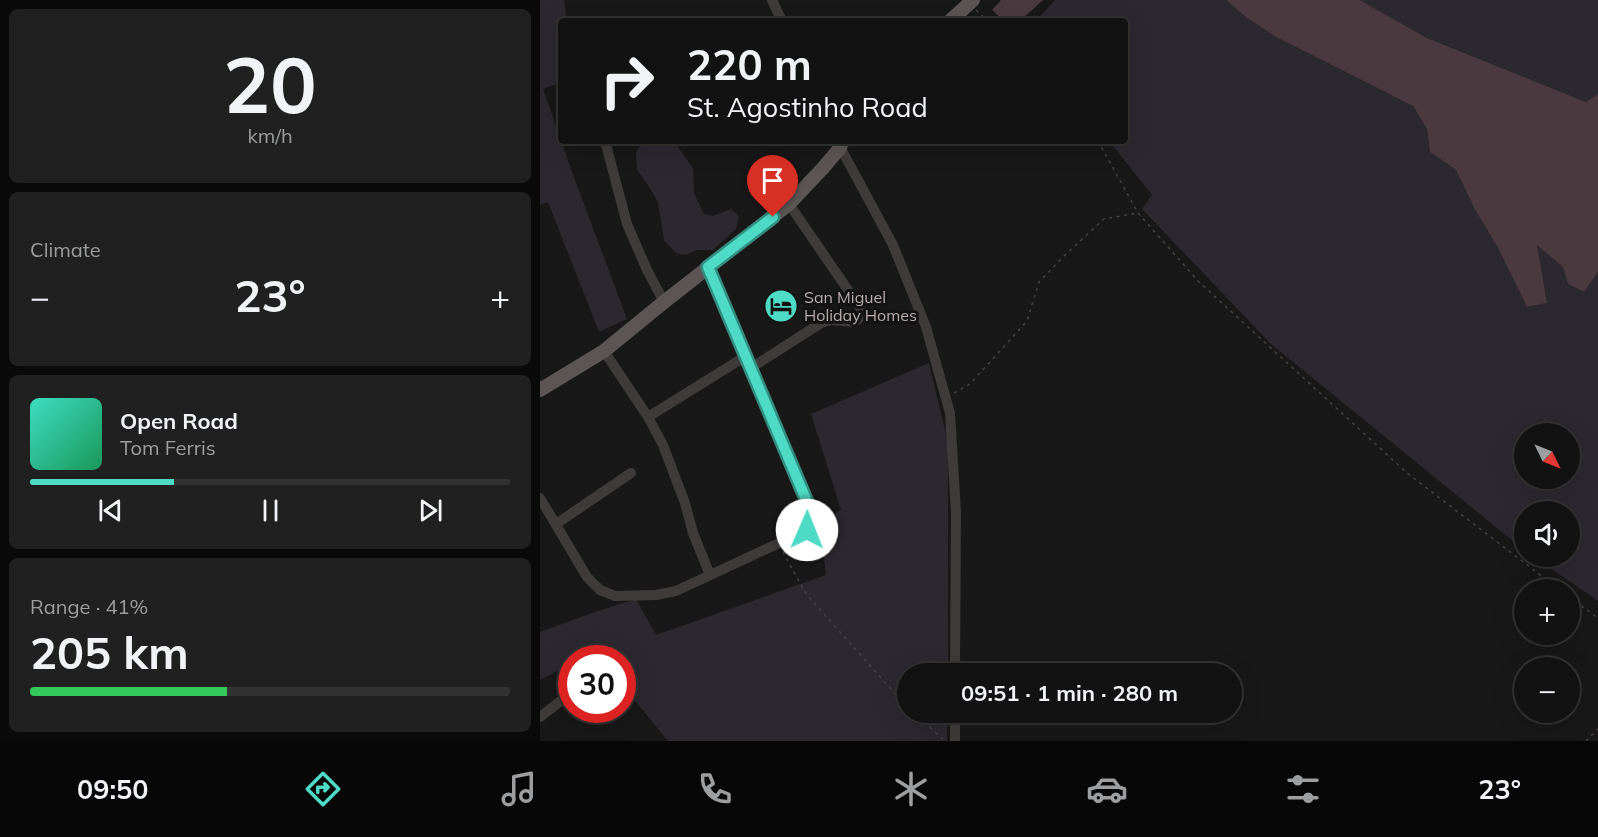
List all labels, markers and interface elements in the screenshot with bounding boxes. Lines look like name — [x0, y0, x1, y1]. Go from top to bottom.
text: 20 — [223, 35, 317, 133]
text: 220 m — [687, 38, 812, 91]
icon: right — [588, 42, 666, 120]
text: St. Agostinho Road — [687, 90, 928, 124]
text: km/h — [247, 123, 293, 148]
pin — [747, 155, 798, 217]
icon: arrive — [756, 164, 789, 197]
text: Climate — [30, 237, 101, 262]
text: 23° — [234, 267, 306, 323]
text: − — [30, 276, 50, 317]
text: + — [490, 276, 510, 317]
place label: San Miguel Holiday Homes — [804, 287, 917, 325]
hotel icon: San Miguel Holiday Homes — [763, 288, 799, 324]
text: Open Road — [120, 407, 238, 435]
north arrow — [1514, 423, 1580, 489]
map controls — [1514, 423, 1580, 723]
text: Tom Ferris — [120, 435, 216, 460]
icon: previous — [94, 494, 127, 527]
icon: pause — [254, 494, 287, 527]
icon: next — [414, 494, 447, 527]
position arrow — [775, 498, 839, 562]
button: sound — [1514, 501, 1580, 567]
button: + — [1514, 579, 1580, 645]
text: Range · 41% — [30, 594, 148, 619]
text: 205 km — [30, 624, 189, 680]
speed limit sign: 30 — [558, 645, 636, 723]
button: − — [1514, 657, 1580, 723]
text: 09:51 · 1 min · 280 m — [961, 679, 1178, 707]
icon: directions — [302, 768, 344, 810]
icon: music — [498, 768, 540, 810]
icon: phone — [694, 768, 736, 810]
icon: climate — [890, 768, 932, 810]
icon: car — [1086, 768, 1128, 810]
icon: filters — [1282, 768, 1324, 810]
text: 09:50 — [77, 772, 148, 806]
text: 23° — [1478, 772, 1521, 806]

